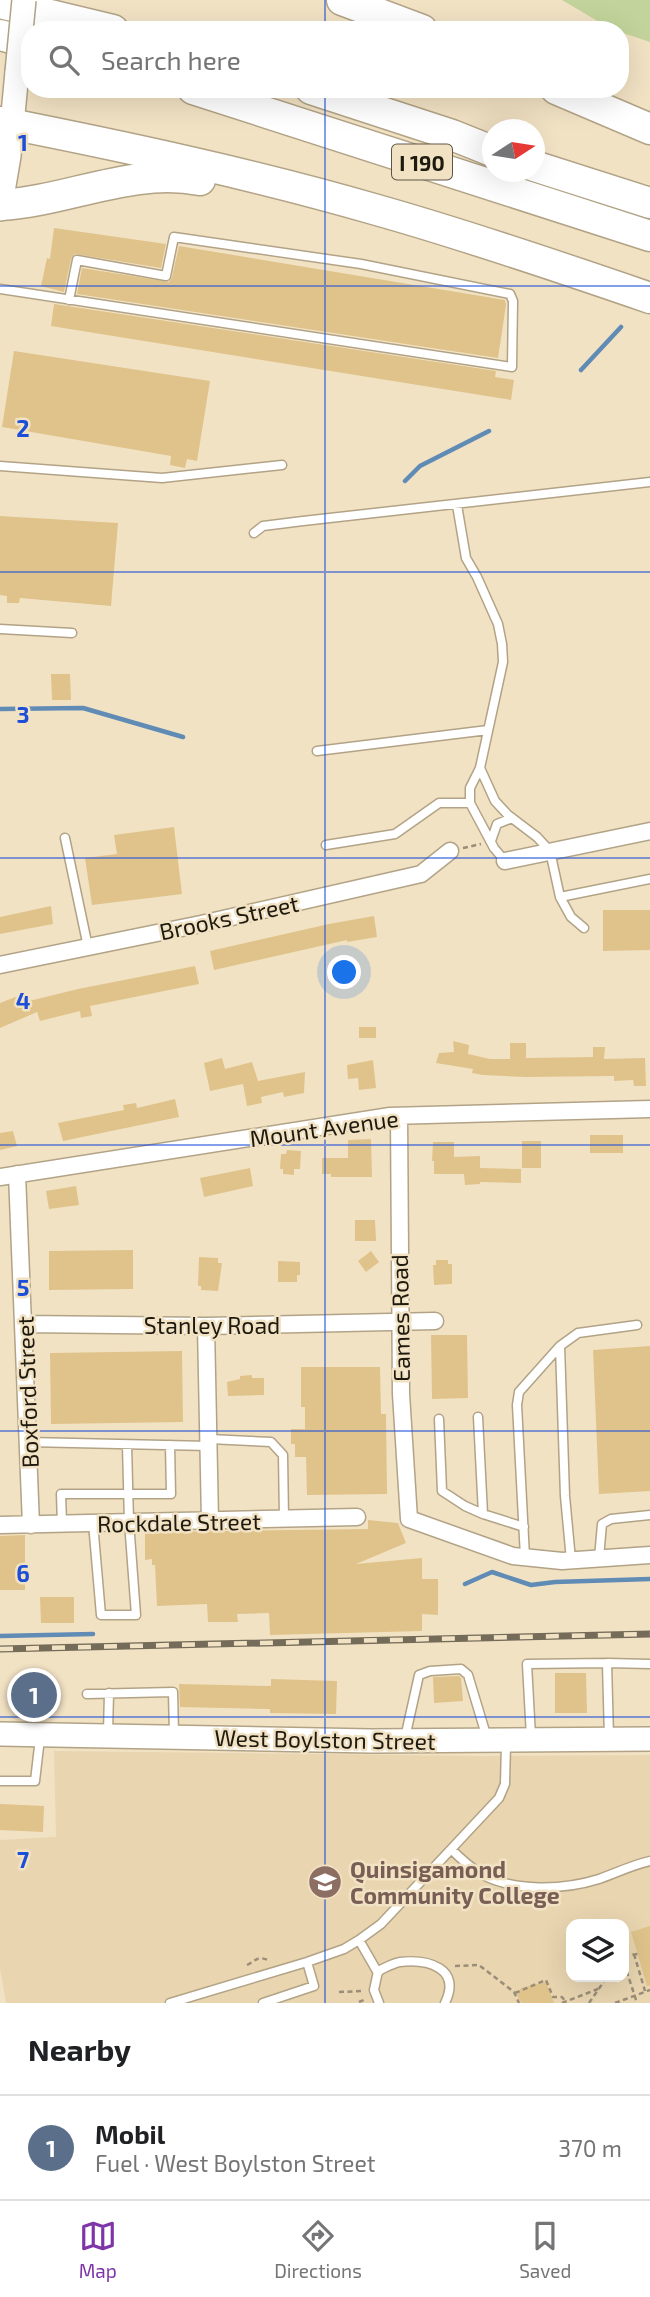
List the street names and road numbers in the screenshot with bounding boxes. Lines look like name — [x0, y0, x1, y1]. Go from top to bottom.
road number: I 190 — [392, 144, 452, 180]
street label: Brooks Street — [157, 889, 301, 945]
street label: Mount Avenue — [248, 1104, 400, 1152]
street label: Eames Road — [385, 1254, 415, 1382]
street label: Stanley Road — [144, 1311, 280, 1339]
street label: Boxford Street — [10, 1315, 44, 1468]
street label: Rockdale Street — [97, 1507, 261, 1537]
street label: West Boylston Street — [214, 1723, 436, 1755]

